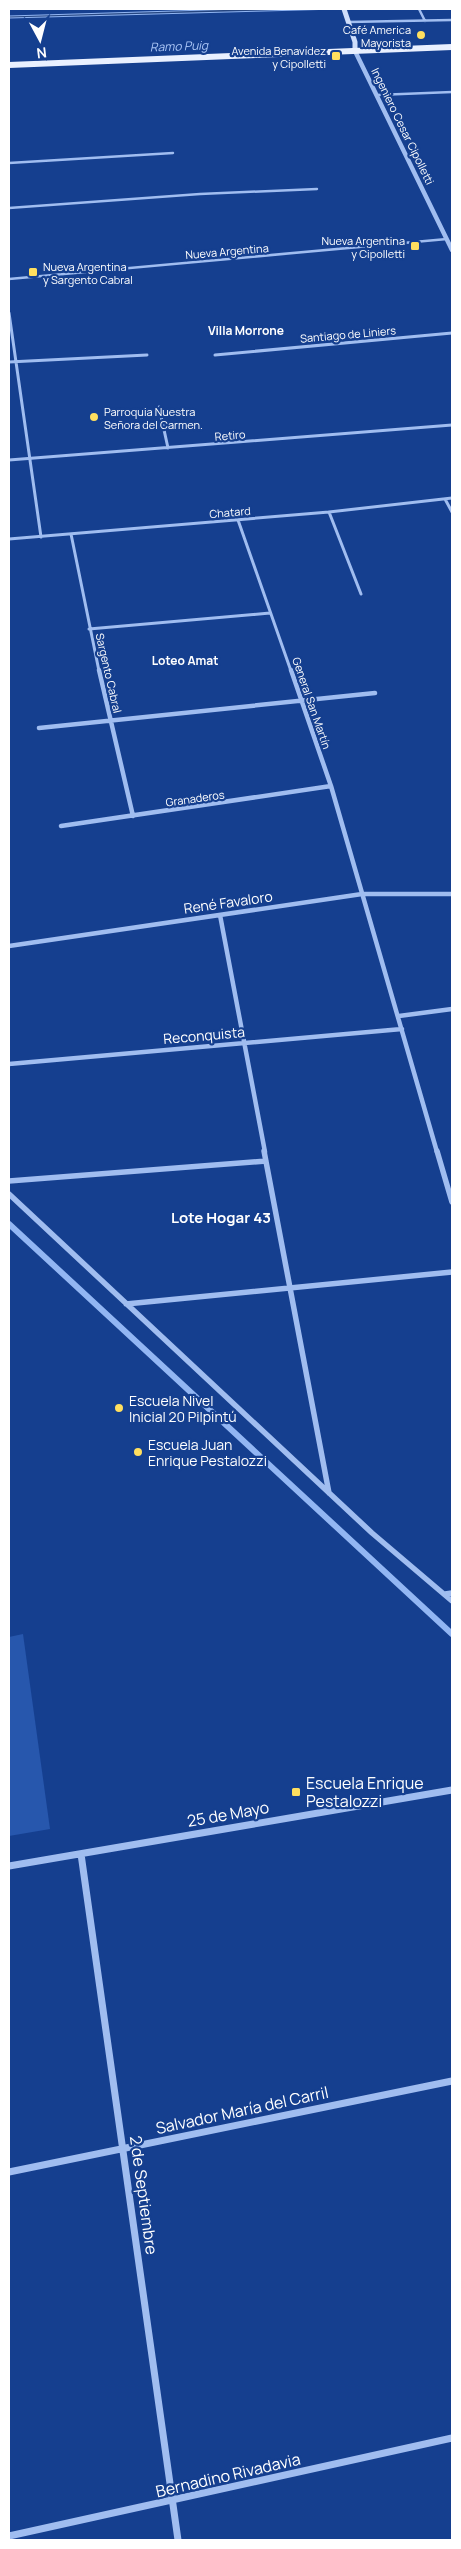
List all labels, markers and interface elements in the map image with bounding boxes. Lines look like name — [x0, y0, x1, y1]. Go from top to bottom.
north arrow — [15, 15, 65, 65]
place label: Café America Mayorista — [343, 22, 411, 50]
marker: Café America Mayorista — [415, 29, 427, 41]
water label: Ramo Puig — [150, 36, 209, 56]
text: N — [35, 43, 48, 63]
place label: Avenida Benavídez y Cipolletti — [232, 43, 326, 71]
marker: Avenida Benavídez y Cipolletti — [330, 50, 342, 62]
street label: Ingeniero Cesar Cipolletti — [368, 65, 438, 187]
place label: Nueva Argentina y Cipolletti — [322, 233, 405, 261]
street label: Nueva Argentina — [185, 240, 269, 262]
marker: Nueva Argentina y Cipolletti — [409, 240, 421, 252]
place label: Nueva Argentina y Sargento Cabral — [43, 259, 133, 287]
marker: Nueva Argentina y Sargento Cabral — [27, 266, 39, 278]
district label: Villa Morrone — [208, 322, 284, 339]
street label: Santiago de Liniers — [299, 322, 397, 346]
place label: Parroquia Nuestra Señora del Carmen. — [104, 404, 203, 432]
marker: Parroquia Nuestra Señora del Carmen. — [88, 411, 100, 423]
street label: Retiro — [214, 426, 246, 444]
street label: Chatard — [209, 503, 251, 521]
street label: Sargento Cabral — [92, 631, 126, 715]
district label: Loteo Amat — [152, 652, 218, 669]
street label: General San Martín — [289, 655, 335, 751]
street label: Granaderos — [165, 786, 226, 810]
street label: René Favaloro — [182, 886, 274, 918]
street label: Reconquista — [162, 1022, 246, 1048]
district label: Lote Hogar 43 — [171, 1207, 271, 1228]
place label: Escuela Nivel Inicial 20 Pilpintú — [129, 1391, 237, 1426]
marker: Escuela Nivel Inicial 20 Pilpintú — [113, 1402, 125, 1414]
place label: Escuela Juan Enrique Pestalozzi — [148, 1435, 267, 1470]
marker: Escuela Juan Enrique Pestalozzi — [132, 1446, 144, 1458]
place label: Escuela Enrique Pestalozzi — [306, 1772, 424, 1812]
marker: Escuela Enrique Pestalozzi — [290, 1786, 302, 1798]
street label: 25 de Mayo — [185, 1796, 271, 1832]
street label: Salvador María del Carril — [154, 2081, 330, 2139]
street label: 2 de Septiembre — [125, 2134, 163, 2256]
street label: Bernadino Rivadavia — [154, 2448, 302, 2502]

